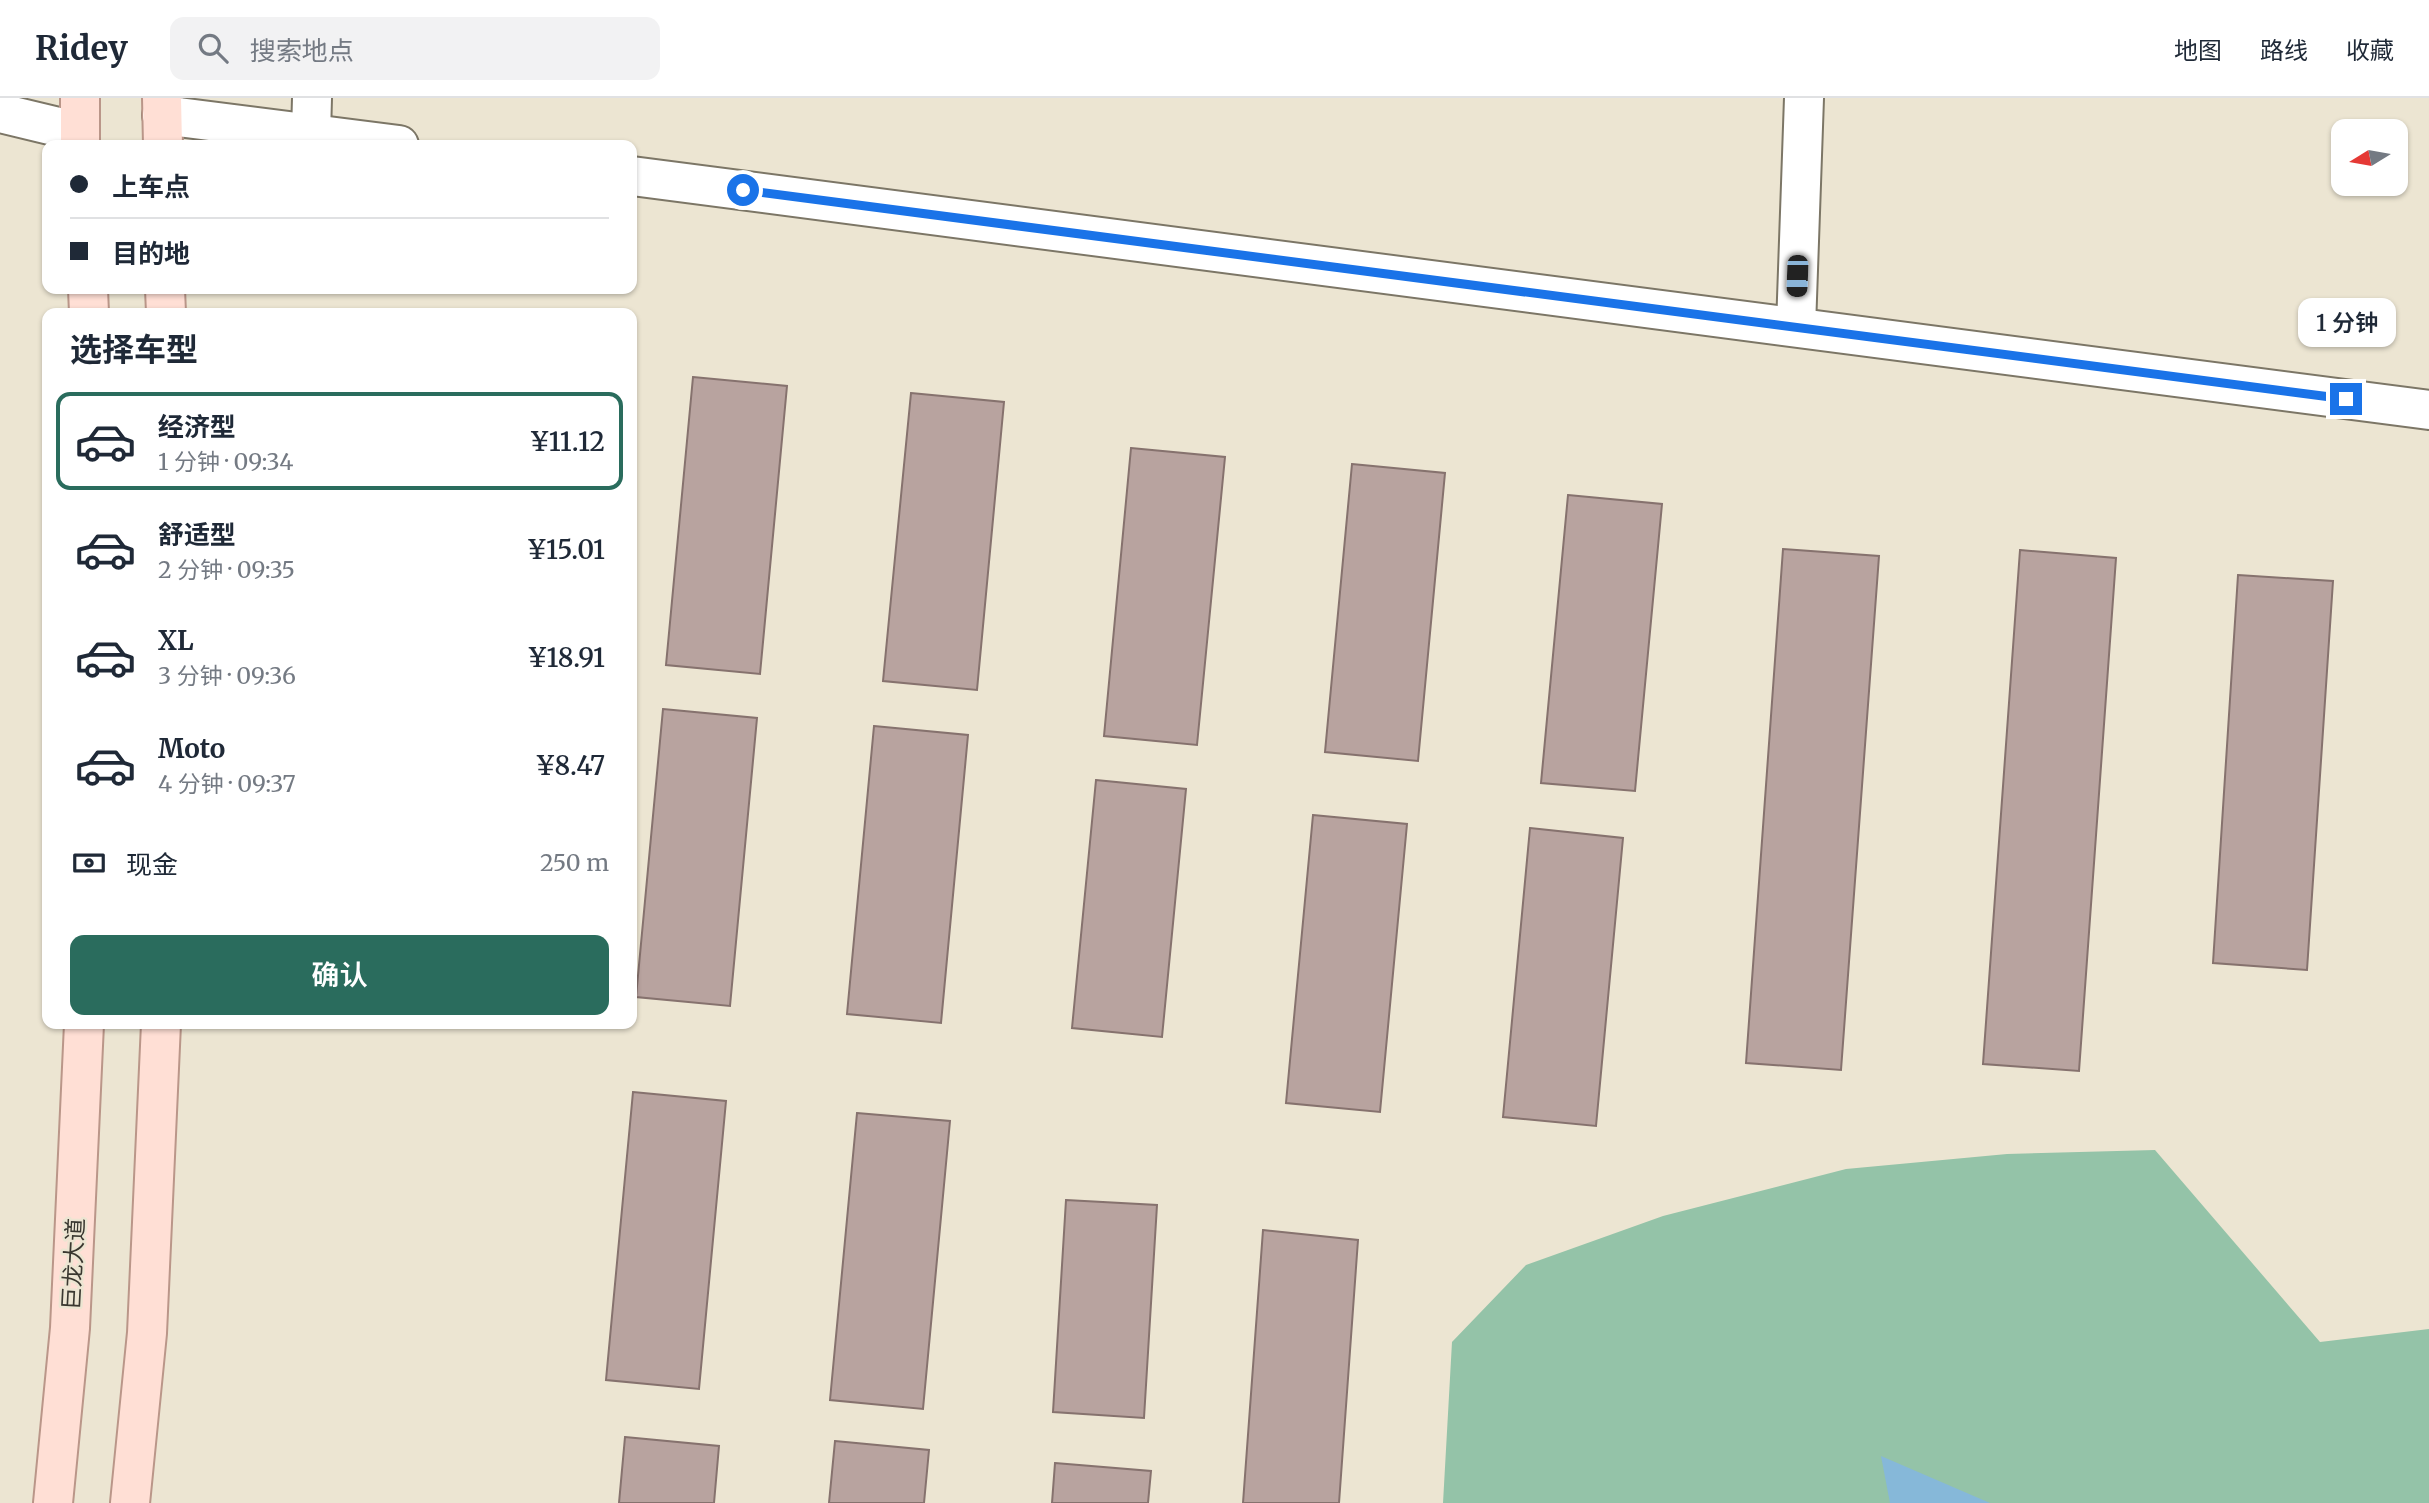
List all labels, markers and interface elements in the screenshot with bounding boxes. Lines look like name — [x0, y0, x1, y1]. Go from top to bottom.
search box — [170, 17, 660, 80]
text: Ridey — [35, 28, 128, 69]
icon: search — [194, 29, 232, 67]
text: 搜索地点 — [250, 34, 354, 67]
text: 地图 — [2174, 35, 2222, 66]
text: 路线 — [2260, 35, 2308, 66]
text: 收藏 — [2346, 35, 2394, 66]
north arrow — [2331, 119, 2408, 196]
map controls — [2331, 119, 2408, 196]
text: 上车点 — [112, 170, 190, 203]
route start — [727, 174, 759, 206]
text: 目的地 — [112, 237, 190, 270]
car — [1786, 255, 1809, 297]
callout: 1 分钟 — [2297, 298, 2395, 346]
text: 1 分钟 — [2316, 308, 2378, 337]
text: 选择车型 — [70, 330, 198, 370]
route end — [2330, 383, 2362, 415]
icon: car — [74, 410, 137, 473]
text: 经济型 — [158, 410, 236, 443]
text: ¥11.12 — [529, 425, 605, 458]
text: 1 分钟 · 09:34 — [158, 447, 294, 476]
icon: car — [74, 518, 137, 581]
text: 舒适型 — [158, 518, 236, 551]
text: ¥15.01 — [527, 533, 605, 566]
text: 2 分钟 · 09:35 — [158, 555, 295, 584]
text: XL — [158, 624, 194, 657]
icon: car — [74, 626, 137, 689]
text: ¥18.91 — [527, 641, 605, 674]
text: 3 分钟 · 09:36 — [158, 661, 296, 690]
text: Moto — [158, 732, 225, 765]
icon: car — [74, 734, 137, 797]
text: ¥8.47 — [535, 749, 605, 782]
text: 4 分钟 · 09:37 — [158, 769, 296, 798]
icon: cash — [70, 844, 108, 882]
text: 现金 — [126, 848, 178, 881]
text: 250 m — [540, 848, 609, 877]
button: 确认 — [70, 935, 609, 1015]
street label: 巨龙大道 — [56, 1217, 90, 1311]

